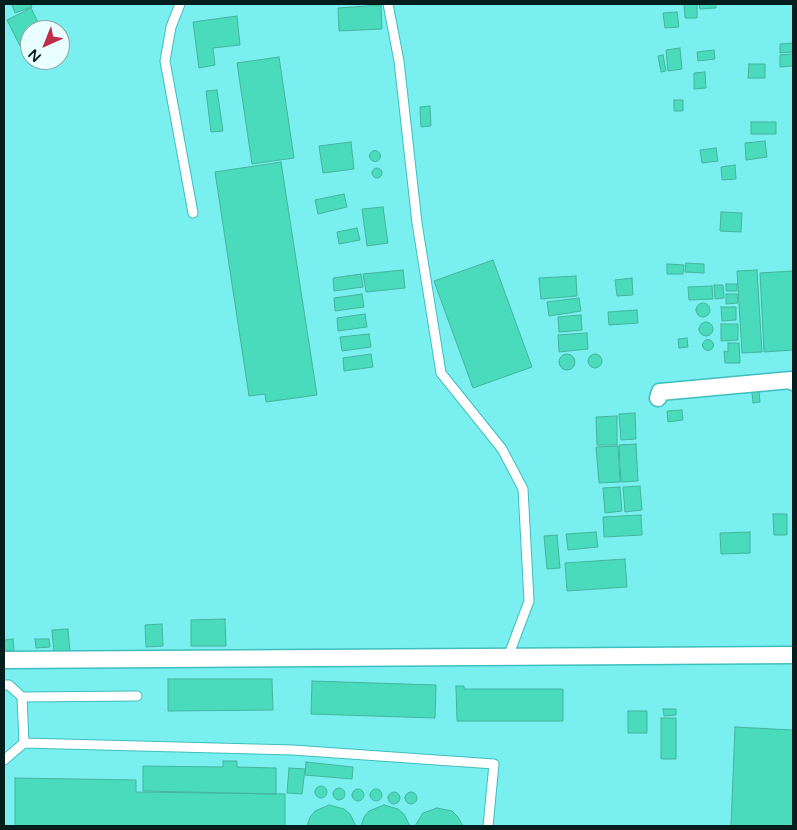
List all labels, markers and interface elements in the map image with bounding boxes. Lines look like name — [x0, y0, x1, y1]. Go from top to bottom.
north arrow — [20, 20, 70, 70]
text: N — [25, 45, 45, 65]

